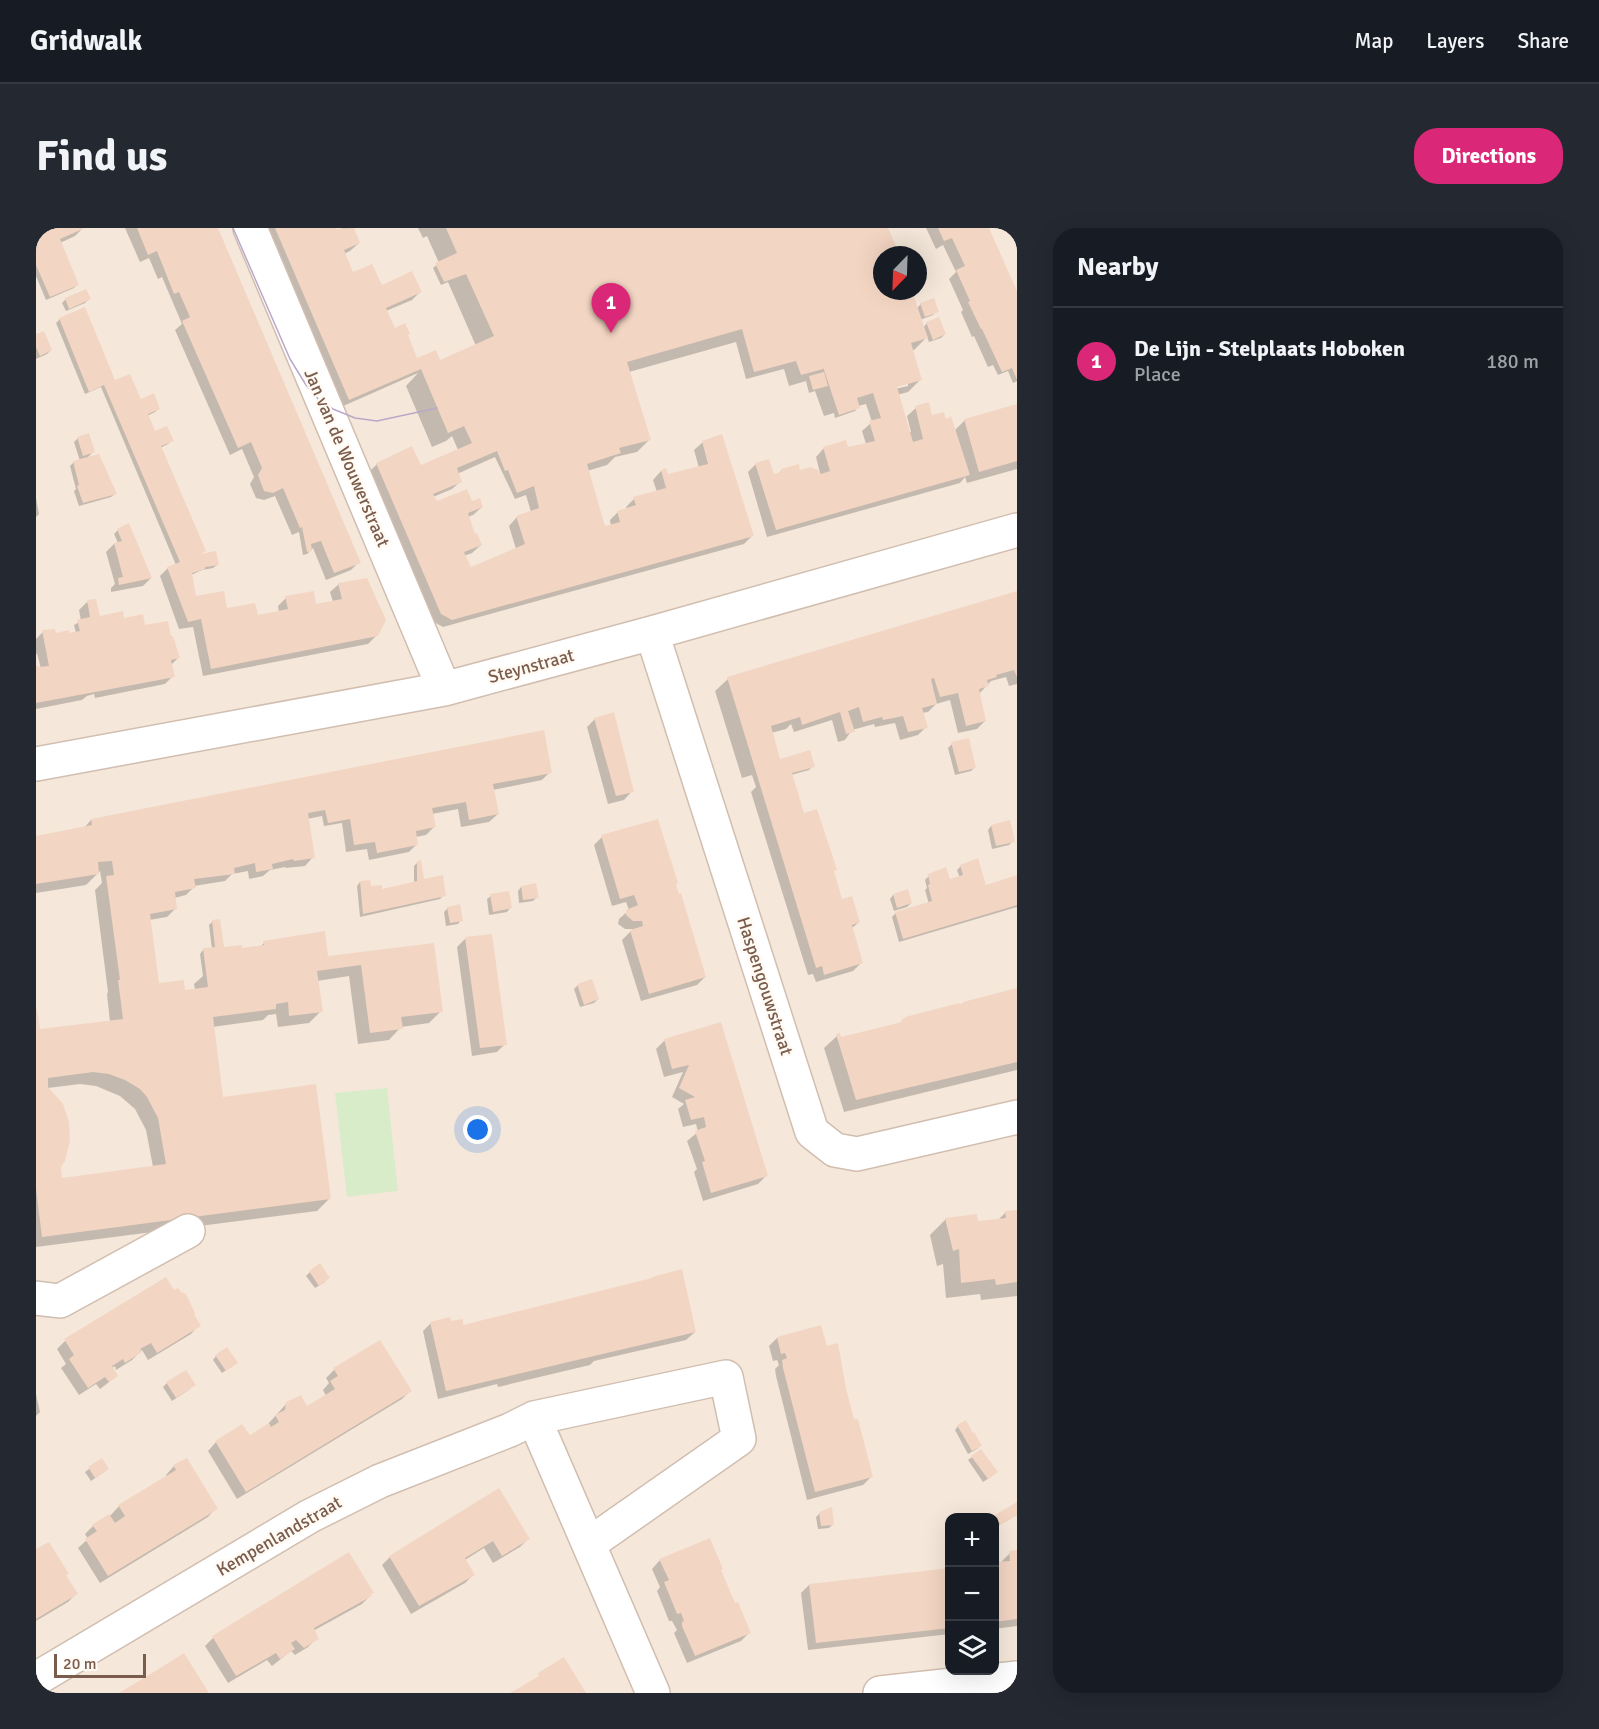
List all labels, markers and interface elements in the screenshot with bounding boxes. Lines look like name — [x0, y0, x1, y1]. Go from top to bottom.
text: Gridwalk — [30, 24, 142, 58]
text: Map — [1355, 28, 1393, 54]
text: Layers — [1426, 28, 1484, 54]
text: Share — [1517, 28, 1569, 54]
button: Directions — [1414, 128, 1563, 184]
text: Find us — [36, 131, 167, 182]
north arrow — [873, 246, 927, 300]
text: Nearby — [1077, 251, 1158, 283]
pin: 1 — [592, 284, 630, 333]
text: De Lijn - Stelplaats Hoboken — [1134, 335, 1405, 362]
text: 1 — [1091, 349, 1102, 374]
text: 180 m — [1486, 349, 1539, 374]
text: Place — [1134, 362, 1181, 387]
street label: Jan van de Wouwerstraat — [300, 366, 394, 550]
street label: Steynstraat — [486, 644, 576, 688]
street label: Haspengouwstraat — [732, 914, 798, 1058]
your location — [463, 1115, 492, 1144]
street label: Kempenlandstraat — [212, 1491, 346, 1581]
map controls — [945, 1513, 999, 1675]
button: + — [945, 1513, 999, 1567]
button: − — [945, 1567, 999, 1621]
button: layers — [945, 1621, 999, 1675]
scale bar — [54, 1651, 146, 1678]
text: 20 m — [63, 1654, 97, 1674]

